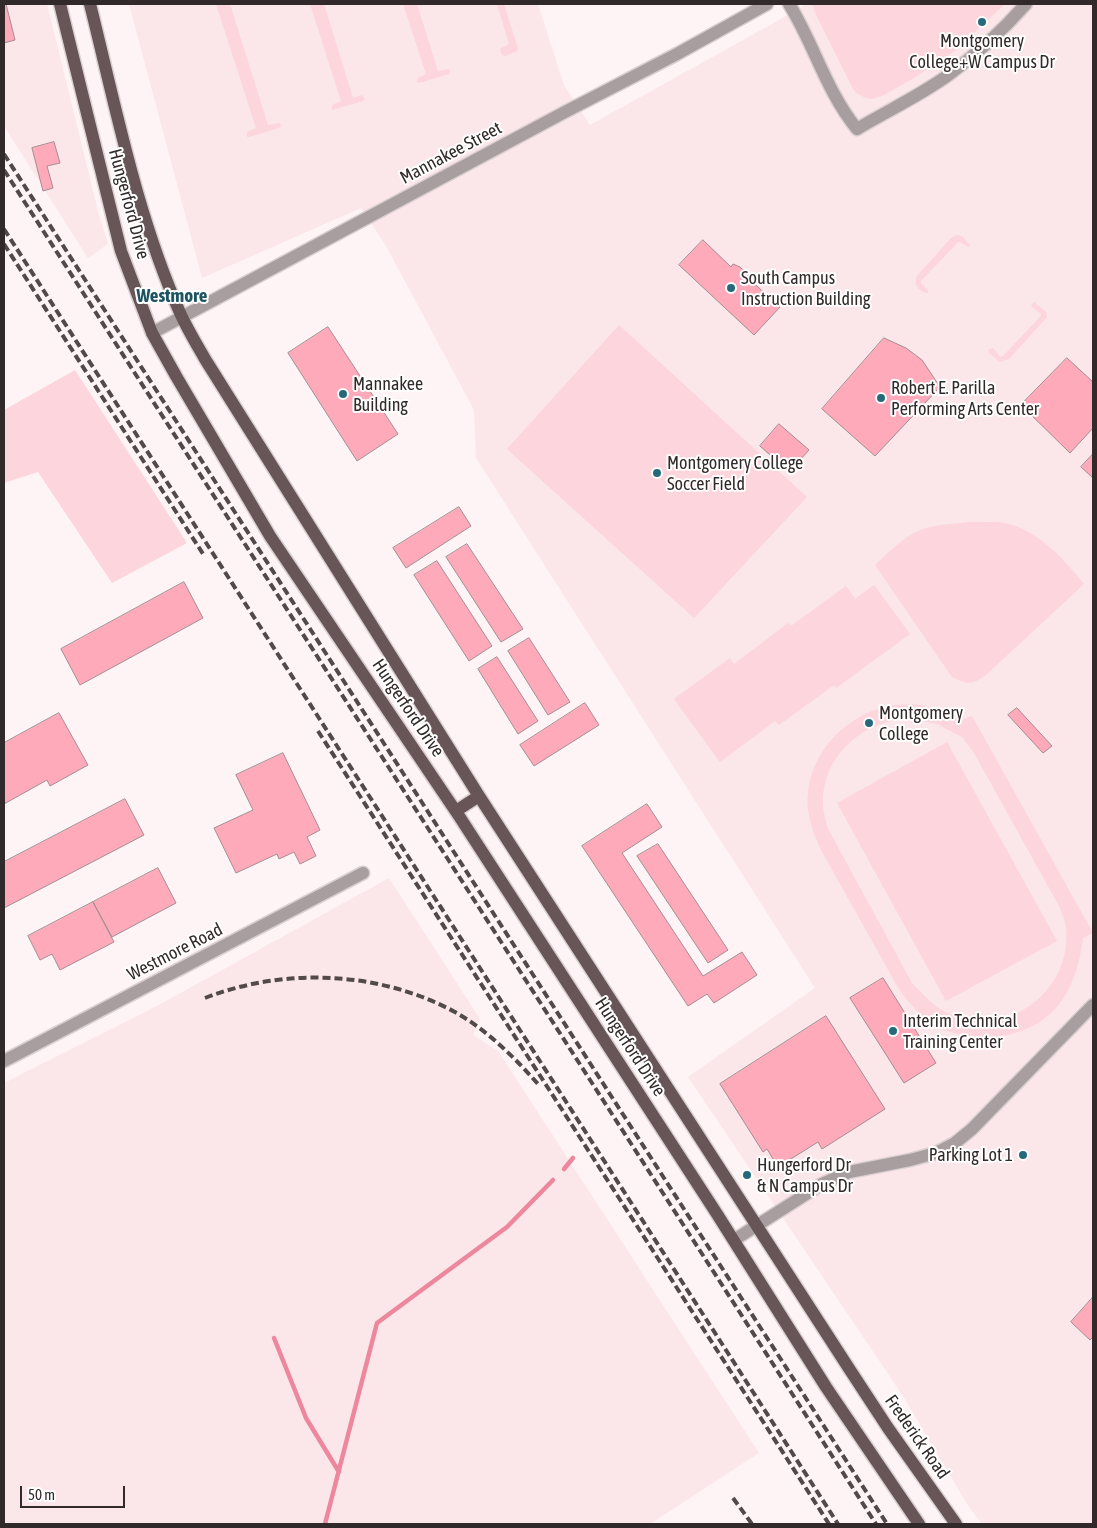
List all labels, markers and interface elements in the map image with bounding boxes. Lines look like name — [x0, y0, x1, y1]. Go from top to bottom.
marker: Montgomery College+W Campus Dr — [976, 16, 988, 28]
place label: Montgomery College+W Campus Dr — [909, 30, 1055, 72]
street label: Mannakee Street — [396, 117, 506, 189]
street label: Hungerford Drive — [104, 147, 154, 261]
place label: South Campus Instruction Building — [741, 267, 871, 310]
marker: South Campus Instruction Building — [725, 282, 737, 294]
district label: Westmore — [137, 285, 207, 307]
place label: Mannakee Building — [353, 373, 423, 416]
place label: Robert E. Parilla Performing Arts Center — [891, 377, 1039, 419]
marker: Mannakee Building — [337, 388, 349, 400]
marker: Robert E. Parilla Performing Arts Center — [875, 392, 887, 404]
place label: Montgomery College Soccer Field — [667, 452, 803, 494]
marker: Montgomery College Soccer Field — [651, 467, 663, 479]
street label: Hungerford Drive — [367, 655, 449, 761]
place label: Montgomery College — [879, 702, 963, 744]
marker: Montgomery College — [863, 717, 875, 729]
street label: Westmore Road — [124, 919, 226, 985]
street label: Hungerford Drive — [590, 994, 670, 1100]
place label: Interim Technical Training Center — [903, 1010, 1017, 1052]
marker: Interim Technical Training Center — [887, 1025, 899, 1037]
place label: Parking Lot 1 — [929, 1144, 1013, 1166]
marker: Parking Lot 1 — [1017, 1149, 1029, 1161]
place label: Hungerford Dr & N Campus Dr — [757, 1154, 853, 1196]
marker: Hungerford Dr & N Campus Dr — [741, 1169, 753, 1181]
street label: Frederick Road — [880, 1391, 954, 1483]
scale bar — [22, 1476, 128, 1508]
text: 50 m — [28, 1486, 55, 1503]

